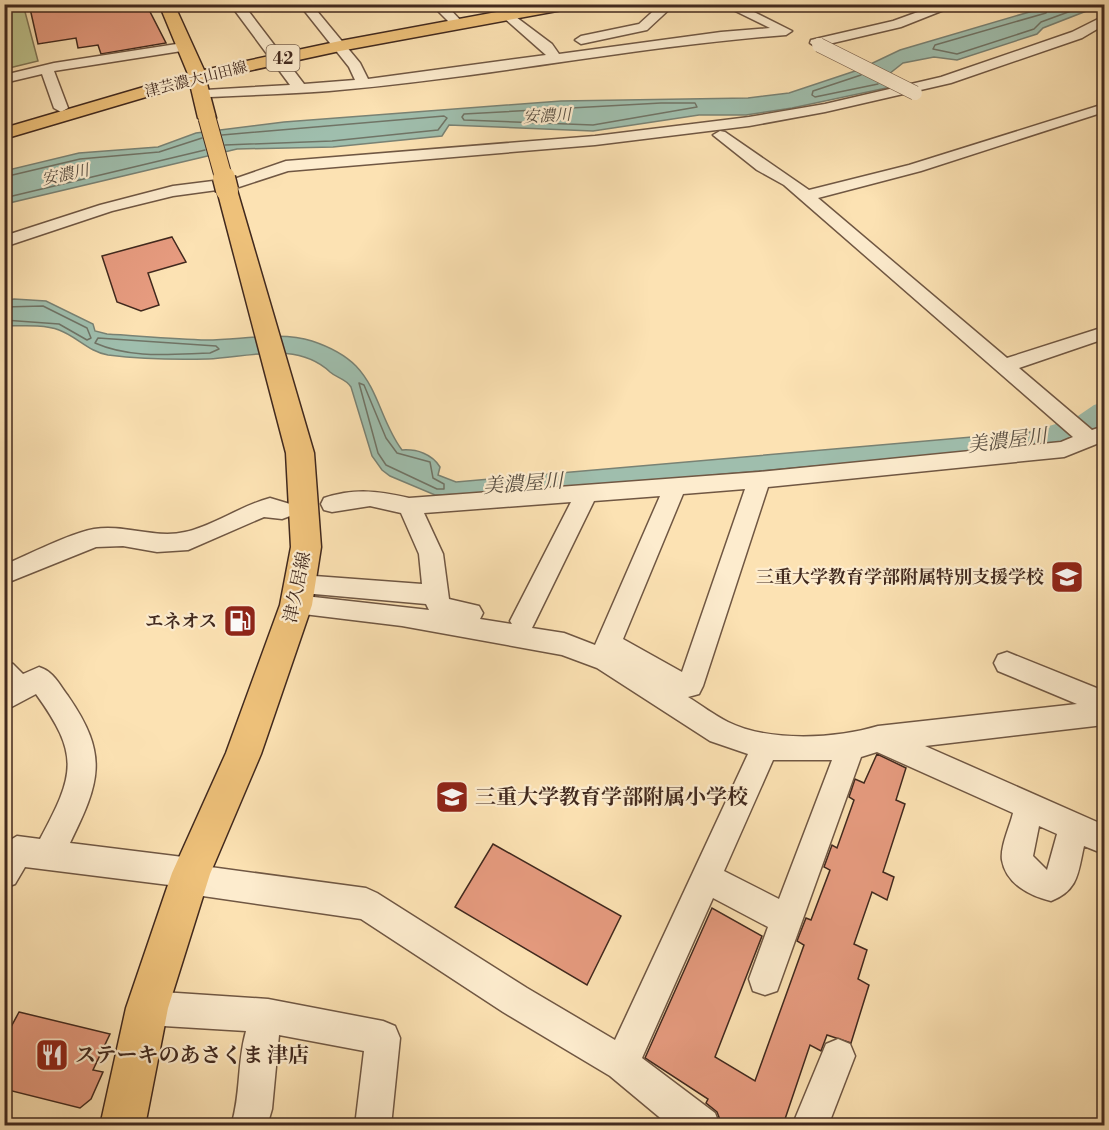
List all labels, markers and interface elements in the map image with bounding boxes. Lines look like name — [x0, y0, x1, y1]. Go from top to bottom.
road number: 42 — [266, 45, 300, 71]
street label: 津芸濃大山田線 — [143, 58, 249, 101]
water label: 安濃川 — [523, 105, 574, 127]
water label: 安濃川 — [40, 160, 93, 190]
water label: 美濃屋川 — [966, 424, 1050, 459]
water label: 美濃屋川 — [482, 469, 566, 500]
street label: 津久居線 — [279, 549, 316, 625]
school or university icon: 三重大学教育学部附属特別支援学校 — [1049, 559, 1085, 595]
place label: 三重大学教育学部附属特別支援学校 — [756, 566, 1044, 589]
fuel station icon: エネオス — [222, 603, 258, 639]
place label: エネオス — [145, 610, 217, 633]
school or university icon: 三重大学教育学部附属小学校 — [434, 779, 470, 815]
place label: 三重大学教育学部附属小学校 — [475, 785, 748, 811]
restaurant icon: ステーキのあさくま 津店 — [34, 1037, 70, 1073]
place label: ステーキのあさくま 津店 — [75, 1043, 309, 1069]

